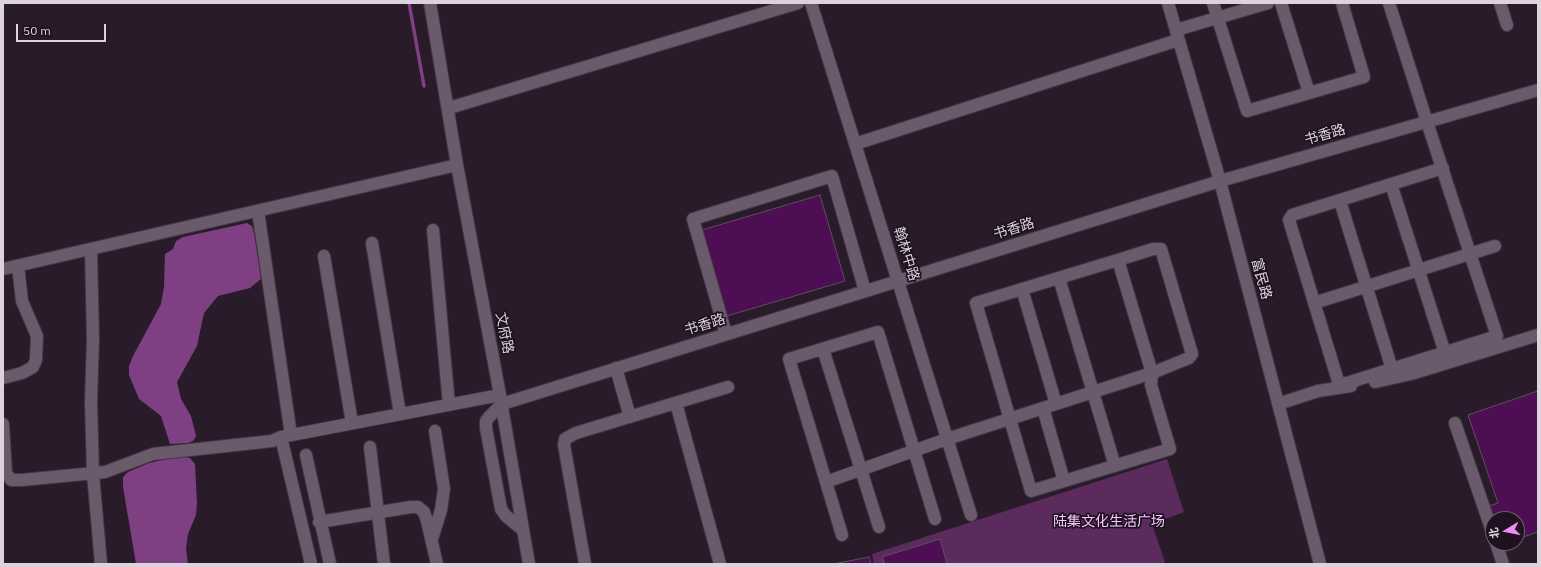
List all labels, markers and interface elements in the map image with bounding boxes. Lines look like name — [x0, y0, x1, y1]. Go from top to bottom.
scale bar — [18, 16, 108, 42]
text: 50 m — [23, 23, 51, 38]
street label: 书香路 — [1302, 121, 1348, 149]
street label: 书香路 — [991, 215, 1037, 243]
street label: 翰林中路 — [890, 225, 922, 283]
street label: 富民路 — [1247, 257, 1275, 301]
street label: 文府路 — [492, 311, 516, 355]
street label: 书香路 — [682, 311, 728, 339]
north arrow — [1485, 511, 1525, 551]
park label: 陆集文化生活广场 — [1053, 514, 1165, 530]
text: 北 — [1486, 526, 1502, 540]

